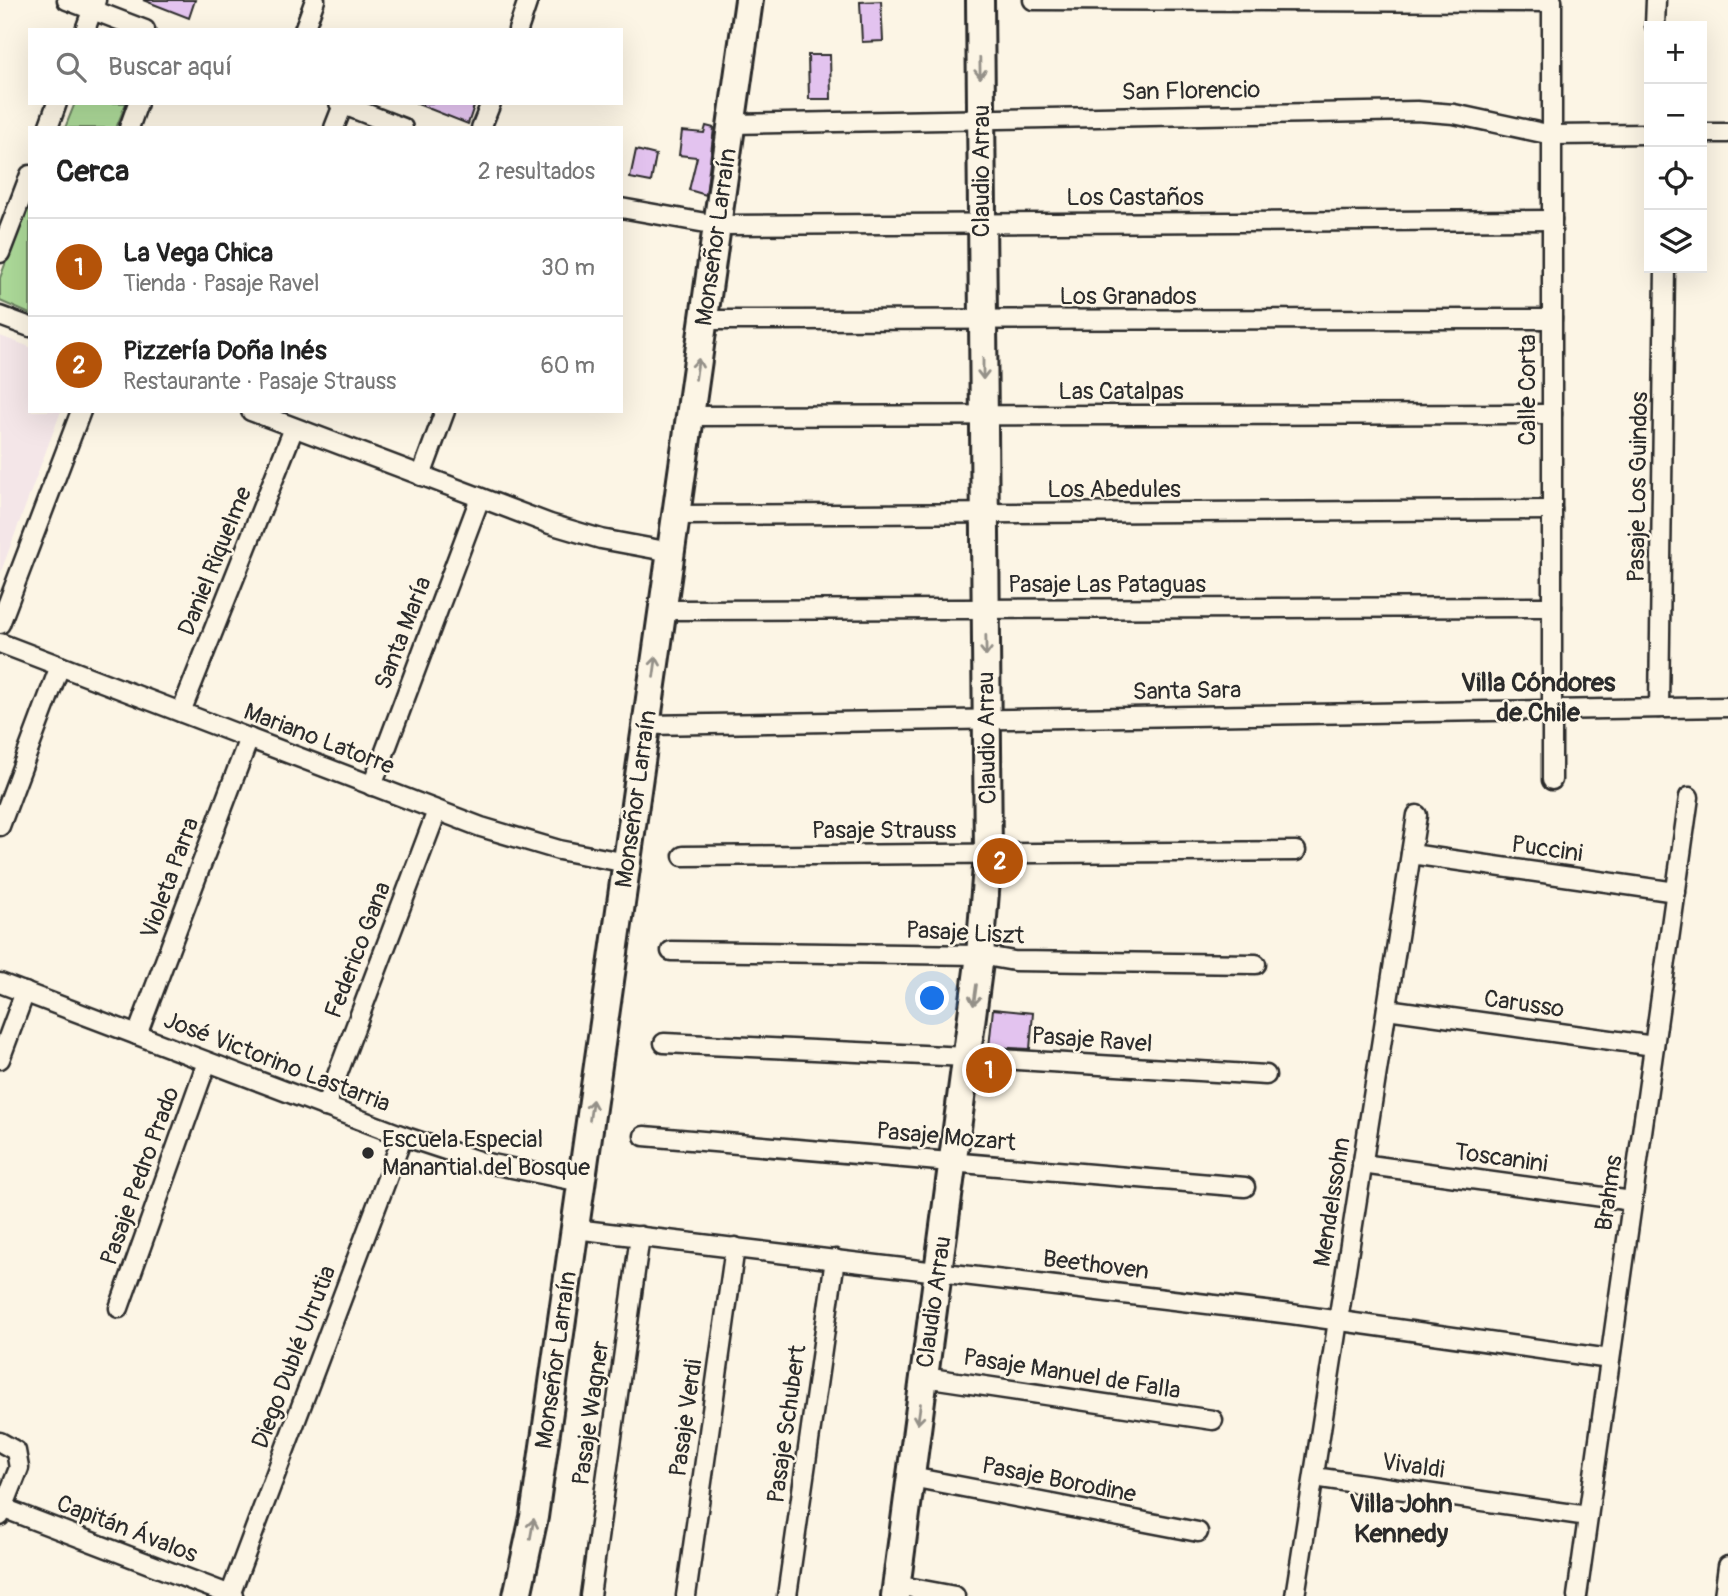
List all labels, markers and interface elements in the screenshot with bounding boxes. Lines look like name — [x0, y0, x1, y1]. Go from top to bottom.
map controls — [1644, 21, 1707, 273]
button: + — [1644, 21, 1707, 84]
search box — [28, 28, 623, 105]
icon: search — [52, 48, 90, 86]
text: Buscar aquí — [108, 51, 232, 83]
one-way arrow — [974, 56, 987, 79]
street label: San Florencio — [1121, 75, 1261, 107]
button: − — [1644, 84, 1707, 147]
street label: Claudio Arrau — [967, 105, 996, 237]
street label: Monseñor Larraín — [689, 146, 743, 328]
button: locate — [1644, 147, 1707, 210]
text: Cerca — [56, 153, 129, 190]
text: 2 resultados — [478, 157, 595, 186]
street label: Los Castaños — [1066, 183, 1204, 212]
button: layers — [1644, 210, 1707, 273]
text: La Vega Chica — [123, 237, 273, 269]
text: 1 — [75, 253, 84, 282]
text: 30 m — [541, 253, 595, 282]
text: Tienda · Pasaje Ravel — [123, 269, 319, 298]
street label: Los Granados — [1060, 282, 1197, 311]
street label: Calle Corta — [1513, 334, 1542, 446]
text: Pizzería Doña Inés — [123, 335, 327, 367]
text: 2 — [73, 351, 85, 380]
text: 60 m — [540, 351, 595, 380]
one-way arrow — [976, 357, 990, 380]
one-way arrow — [691, 358, 704, 381]
text: Restaurante · Pasaje Strauss — [123, 367, 396, 396]
street label: Las Catalpas — [1058, 377, 1184, 406]
street label: Pasaje Los Guindos — [1622, 391, 1654, 583]
street label: Los Abedules — [1047, 475, 1181, 504]
street label: Daniel Riquelme — [172, 482, 258, 640]
street label: Pasaje Las Pataguas — [1008, 570, 1206, 599]
street label: Santa María — [368, 572, 438, 694]
one-way arrow — [979, 634, 993, 657]
one-way arrow — [648, 656, 661, 679]
district label: Villa Cóndores de Chile — [1461, 667, 1616, 729]
street label: Claudio Arrau — [971, 671, 1003, 805]
street label: Santa Sara — [1132, 676, 1242, 706]
street label: Mariano Latorre — [240, 697, 399, 781]
street label: Monseñor Larraín — [609, 708, 663, 890]
street label: Violeta Parra — [135, 813, 205, 943]
street label: Pasaje Strauss — [812, 816, 956, 845]
street label: Puccini — [1510, 830, 1584, 868]
pin: 2 — [977, 835, 1023, 887]
street label: Federico Gana — [319, 878, 397, 1022]
street label: Pasaje Liszt — [905, 915, 1025, 951]
your location — [915, 981, 949, 1015]
one-way arrow — [968, 983, 981, 1006]
street label: Carusso — [1482, 984, 1566, 1024]
street label: José Victorino Lastarria — [160, 1005, 394, 1119]
street label: Pasaje Ravel — [1030, 1021, 1154, 1059]
pin: 1 — [966, 1044, 1012, 1096]
street label: Pasaje Pedro Prado — [94, 1083, 186, 1269]
one-way arrow — [585, 1099, 598, 1122]
street label: Pasaje Mozart — [875, 1116, 1017, 1158]
place label: Escuela Especial Manantial del Bosque — [382, 1125, 590, 1182]
street label: Mendelssohn — [1307, 1135, 1357, 1269]
street label: Toscanini — [1452, 1137, 1550, 1179]
marker: Escuela Especial Manantial del Bosque — [360, 1145, 376, 1161]
street label: Brahms — [1589, 1153, 1629, 1233]
street label: Claudio Arrau — [910, 1234, 958, 1370]
street label: Beethoven — [1041, 1244, 1151, 1286]
street label: Diego Dublé Urrutia — [246, 1261, 342, 1453]
street label: Monseñor Larraín — [529, 1269, 583, 1451]
street label: Pasaje Wagner — [567, 1338, 616, 1487]
street label: Pasaje Manuel de Falla — [961, 1342, 1183, 1406]
street label: Pasaje Schubert — [762, 1343, 812, 1505]
street label: Pasaje Verdi — [663, 1357, 709, 1479]
one-way arrow — [913, 1403, 926, 1425]
street label: Vivaldi — [1380, 1447, 1446, 1485]
street label: Pasaje Borodine — [979, 1451, 1139, 1509]
district label: Villa John Kennedy — [1349, 1488, 1453, 1550]
street label: Capitán Ávalos — [52, 1489, 202, 1569]
one-way arrow — [526, 1519, 539, 1541]

